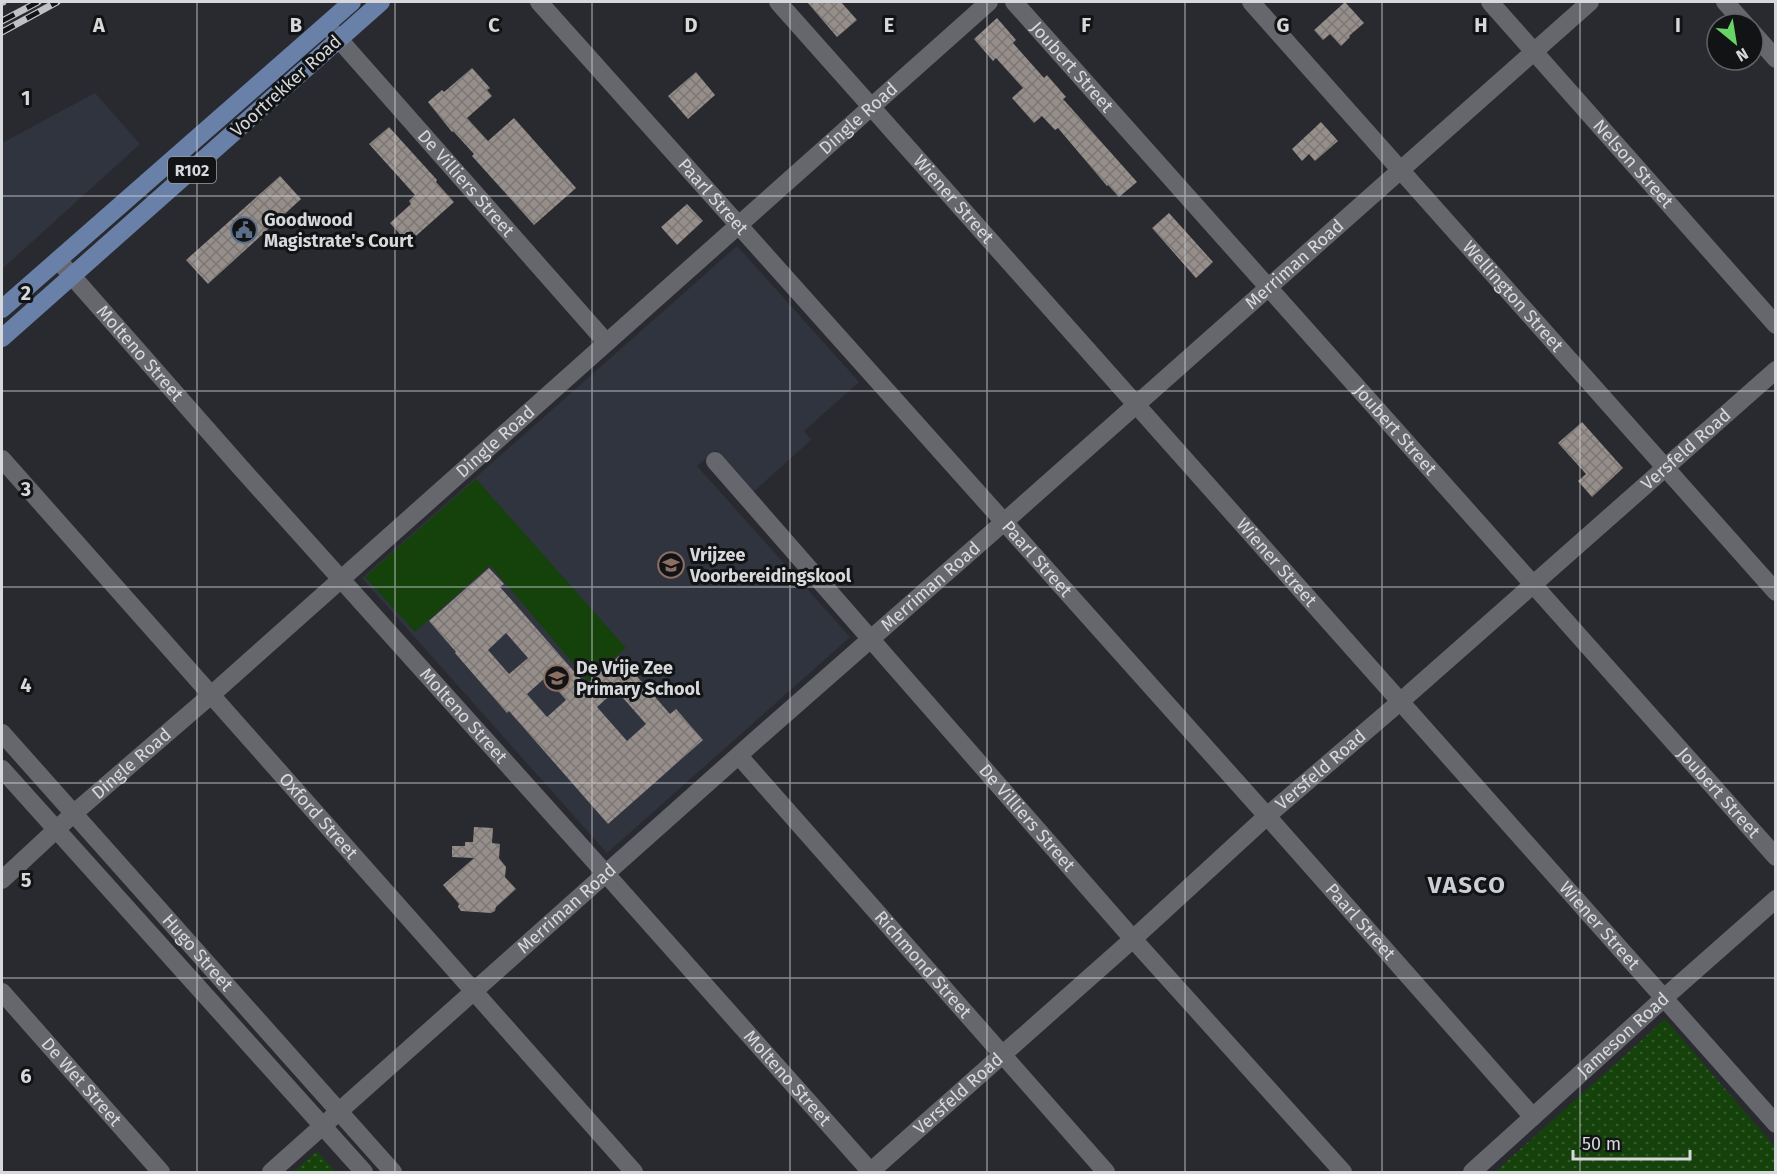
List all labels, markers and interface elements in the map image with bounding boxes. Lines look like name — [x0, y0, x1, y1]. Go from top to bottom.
north arrow — [1705, 12, 1765, 72]
text: A — [92, 13, 106, 37]
text: B — [290, 13, 302, 37]
text: C — [488, 13, 500, 37]
text: D — [684, 13, 698, 37]
text: E — [884, 13, 894, 37]
text: F — [1081, 13, 1091, 37]
text: G — [1277, 13, 1289, 37]
text: H — [1474, 13, 1488, 37]
text: I — [1675, 13, 1681, 37]
street label: Joubert Street — [1026, 17, 1118, 117]
street label: Voortrekker Road — [226, 30, 346, 142]
text: N — [1733, 44, 1752, 65]
street label: Dingle Road — [814, 78, 902, 159]
text: 1 — [21, 86, 31, 110]
street label: Nelson Street — [1588, 115, 1678, 213]
street label: De Villiers Street — [413, 125, 519, 242]
street label: Wiener Street — [908, 151, 999, 248]
street label: Paarl Street — [673, 154, 753, 240]
road number: R102 — [168, 157, 216, 183]
place label: Goodwood Magistrate's Court — [264, 209, 414, 252]
public building icon: Goodwood Magistrate's Court — [229, 215, 259, 245]
street label: Merriman Road — [1240, 215, 1348, 314]
street label: Wellington Street — [1458, 236, 1568, 357]
text: 2 — [21, 281, 31, 305]
street label: Molteno Street — [92, 301, 188, 406]
street label: Joubert Street — [1349, 380, 1442, 480]
street label: Dingle Road — [452, 401, 539, 483]
street label: Versfeld Road — [1637, 404, 1735, 495]
text: 3 — [20, 477, 31, 501]
street label: Wiener Street — [1231, 514, 1322, 611]
street label: Paarl Street — [997, 516, 1077, 602]
street label: Merriman Road — [876, 537, 985, 636]
place label: Vrijzee Voorbereidingskool — [689, 544, 852, 587]
school or university icon: Vrijzee Voorbereidingskool — [656, 550, 686, 580]
place label: De Vrije Zee Primary School — [576, 657, 701, 700]
street label: Molteno Street — [415, 663, 512, 768]
school or university icon: De Vrije Zee Primary School — [542, 663, 572, 693]
text: 4 — [20, 673, 32, 697]
street label: Dingle Road — [87, 723, 176, 804]
street label: Versfeld Road — [1271, 725, 1370, 815]
street label: Joubert Street — [1672, 743, 1765, 843]
street label: De Villiers Street — [974, 760, 1080, 876]
street label: Oxford Street — [274, 768, 363, 864]
street label: Merriman Road — [513, 859, 621, 958]
text: 5 — [21, 868, 32, 892]
district label: VASCO — [1427, 871, 1506, 899]
street label: Wiener Street — [1554, 877, 1645, 975]
street label: Paarl Street — [1321, 879, 1400, 965]
street label: Richmond Street — [870, 906, 977, 1023]
street label: Hugo Street — [157, 909, 238, 996]
street label: Jameson Road — [1573, 988, 1674, 1082]
street label: Molteno Street — [739, 1026, 836, 1131]
street label: De Wet Street — [37, 1033, 127, 1131]
street label: Versfeld Road — [909, 1048, 1008, 1139]
text: 6 — [20, 1064, 32, 1088]
scale bar — [1573, 1123, 1690, 1161]
text: 50 m — [1582, 1133, 1621, 1155]

